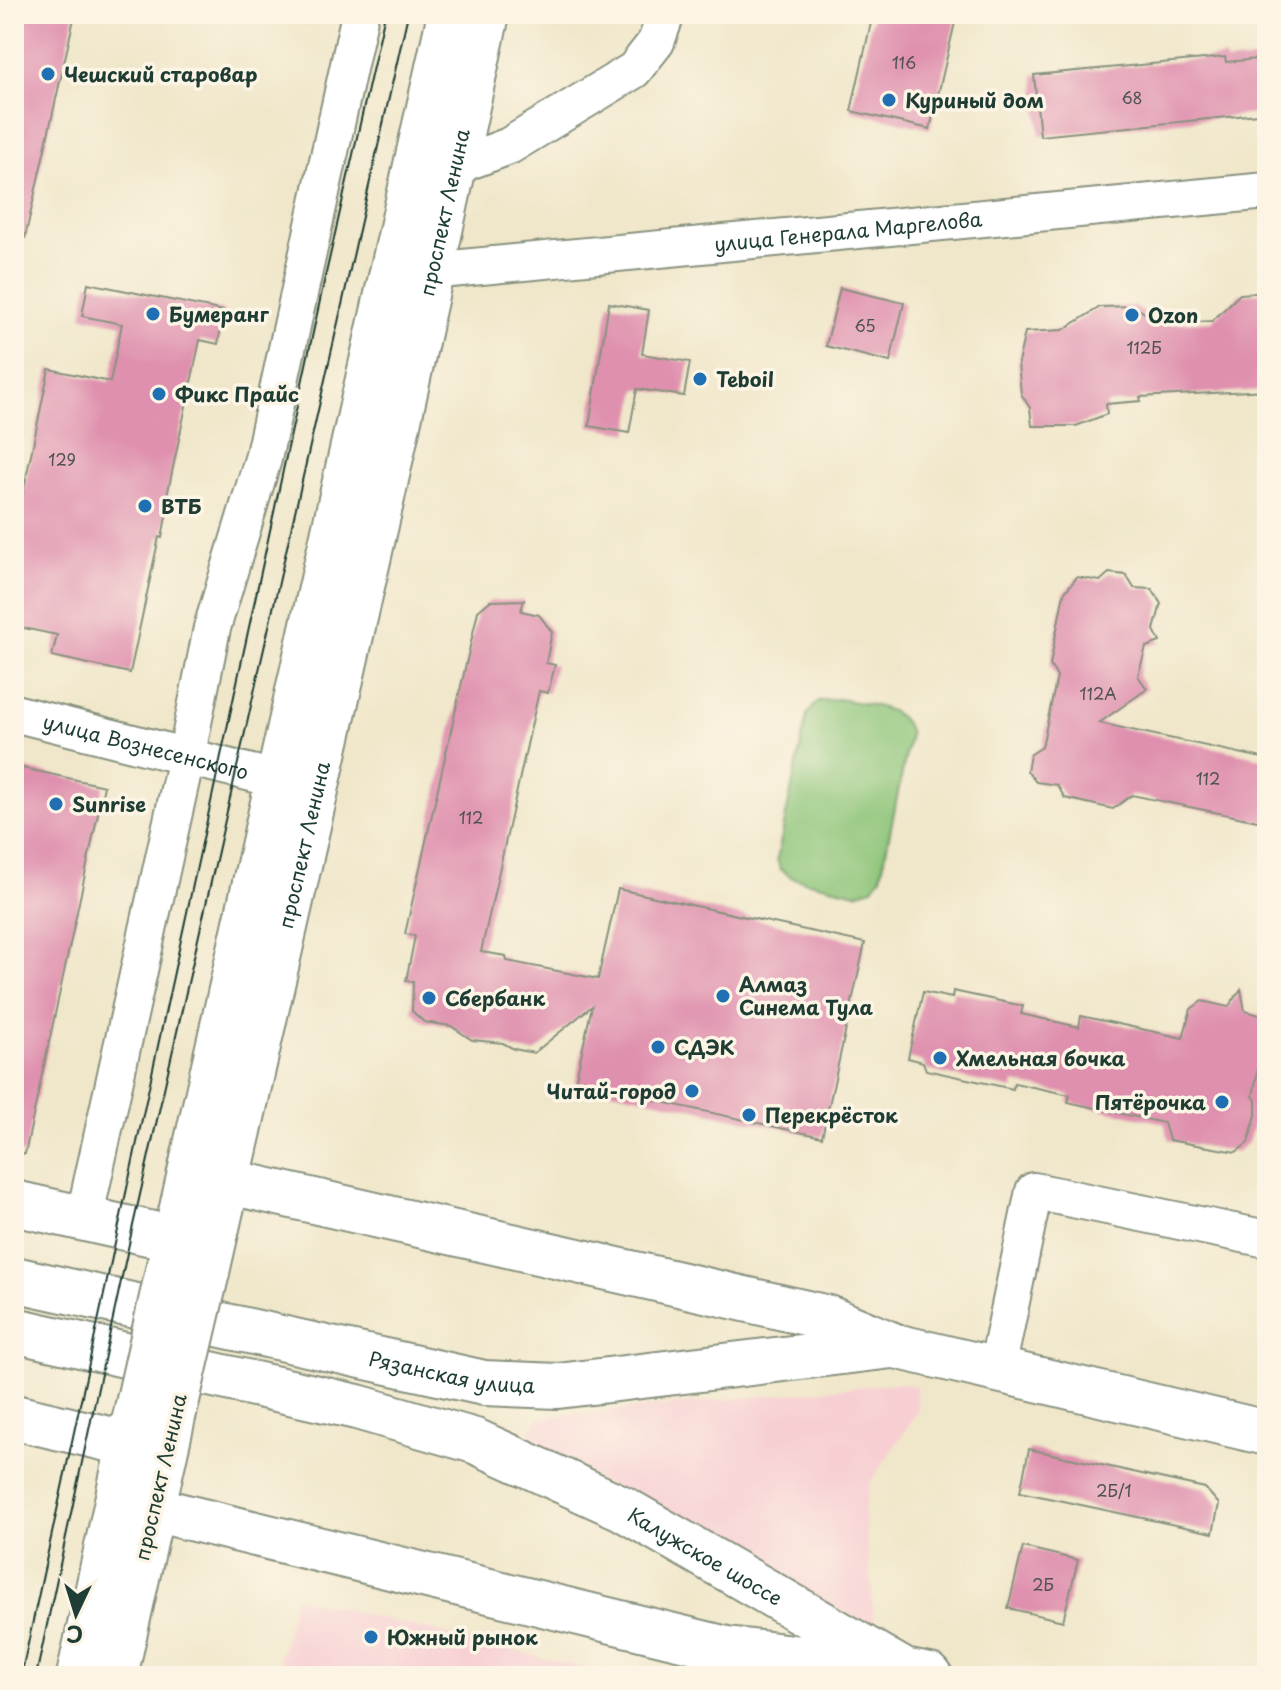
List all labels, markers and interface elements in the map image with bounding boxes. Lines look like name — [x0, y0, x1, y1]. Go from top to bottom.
house number: 116 — [892, 50, 916, 74]
place label: Чешский старовар — [64, 59, 258, 89]
marker: Чешский старовар — [39, 65, 57, 83]
place label: Куриный дом — [905, 85, 1044, 115]
house number: 68 — [1121, 85, 1143, 109]
marker: Куриный дом — [880, 91, 898, 109]
street label: проспект Ленина — [411, 125, 477, 299]
street label: улица Генерала Маргелова — [713, 203, 984, 259]
place label: Бумеранг — [169, 299, 270, 329]
place label: Ozon — [1148, 300, 1198, 330]
marker: Бумеранг — [144, 305, 162, 323]
marker: Ozon — [1123, 306, 1141, 324]
house number: 65 — [854, 313, 876, 337]
house number: 112Б — [1126, 335, 1162, 359]
place label: Teboil — [716, 364, 774, 394]
marker: Teboil — [691, 370, 709, 388]
place label: Фикс Прайс — [175, 379, 299, 409]
marker: Фикс Прайс — [150, 385, 168, 403]
house number: 129 — [48, 447, 76, 471]
place label: ВТБ — [161, 491, 202, 521]
marker: ВТБ — [136, 497, 154, 515]
house number: 112А — [1080, 681, 1117, 705]
street label: улица Вознесенского — [40, 706, 252, 787]
street label: проспект Ленина — [270, 758, 337, 931]
house number: 112 — [1196, 766, 1220, 790]
place label: Sunrise — [72, 789, 146, 819]
marker: Sunrise — [47, 795, 65, 813]
house number: 112 — [459, 805, 483, 829]
place label: Алмаз Синема Тула — [739, 969, 874, 1022]
place label: Сбербанк — [445, 983, 546, 1013]
marker: Алмаз Синема Тула — [714, 987, 732, 1005]
marker: Сбербанк — [420, 989, 438, 1007]
place label: СДЭК — [674, 1032, 735, 1062]
marker: СДЭК — [649, 1038, 667, 1056]
place label: Хмельная бочка — [956, 1043, 1126, 1073]
marker: Хмельная бочка — [931, 1049, 949, 1067]
place label: Читай-город — [546, 1076, 676, 1106]
marker: Читай-город — [683, 1082, 701, 1100]
place label: Пятёрочка — [1095, 1087, 1206, 1117]
marker: Пятёрочка — [1213, 1093, 1231, 1111]
place label: Перекрёсток — [765, 1100, 898, 1130]
marker: Перекрёсток — [740, 1106, 758, 1124]
street label: Рязанская улица — [366, 1343, 536, 1400]
street label: проспект Ленина — [126, 1390, 194, 1563]
house number: 2Б/1 — [1096, 1478, 1132, 1502]
street label: Калужское шоссе — [622, 1499, 788, 1613]
house number: 2Б — [1032, 1572, 1054, 1596]
north arrow — [36, 1574, 116, 1654]
text: С — [65, 1618, 84, 1652]
place label: Южный рынок — [387, 1622, 538, 1652]
marker: Южный рынок — [362, 1628, 380, 1646]

